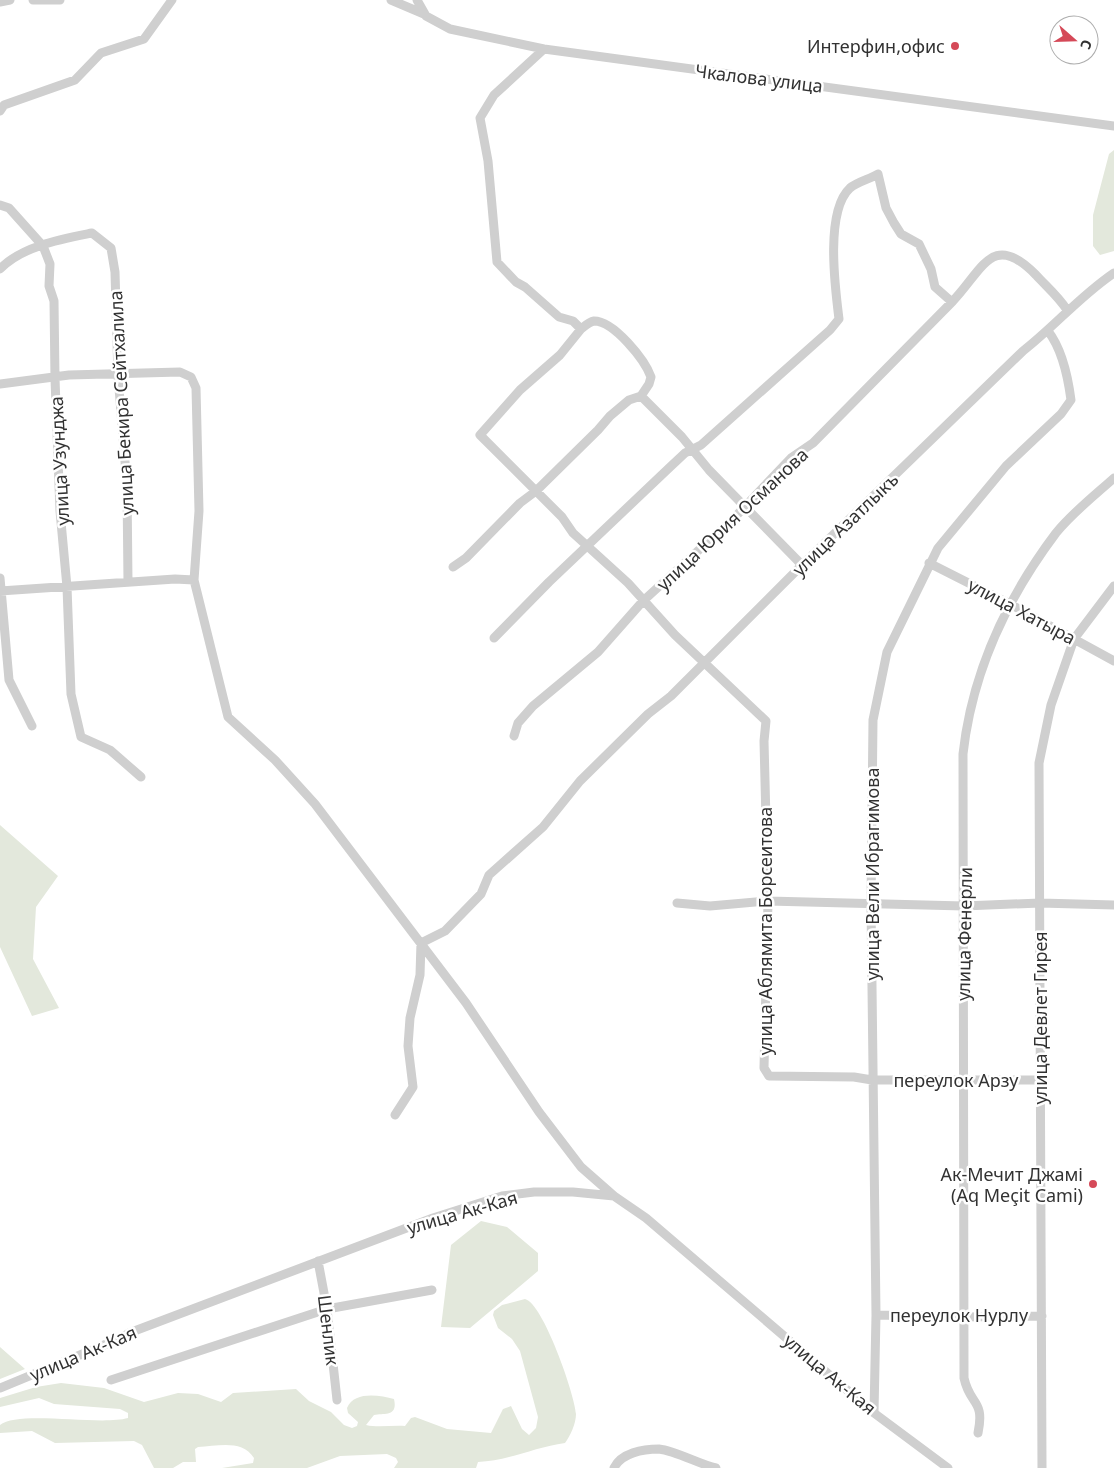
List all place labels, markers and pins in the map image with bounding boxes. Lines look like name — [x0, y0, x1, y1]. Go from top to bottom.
place label: Интерфин,офис — [807, 34, 945, 58]
marker: Интерфин,офис — [949, 40, 961, 52]
place label: Ак-Мечит Джамі (Aq Meçit Cami) — [941, 1162, 1083, 1207]
marker: Ак-Мечит Джамі (Aq Meçit Cami) — [1087, 1178, 1099, 1190]

